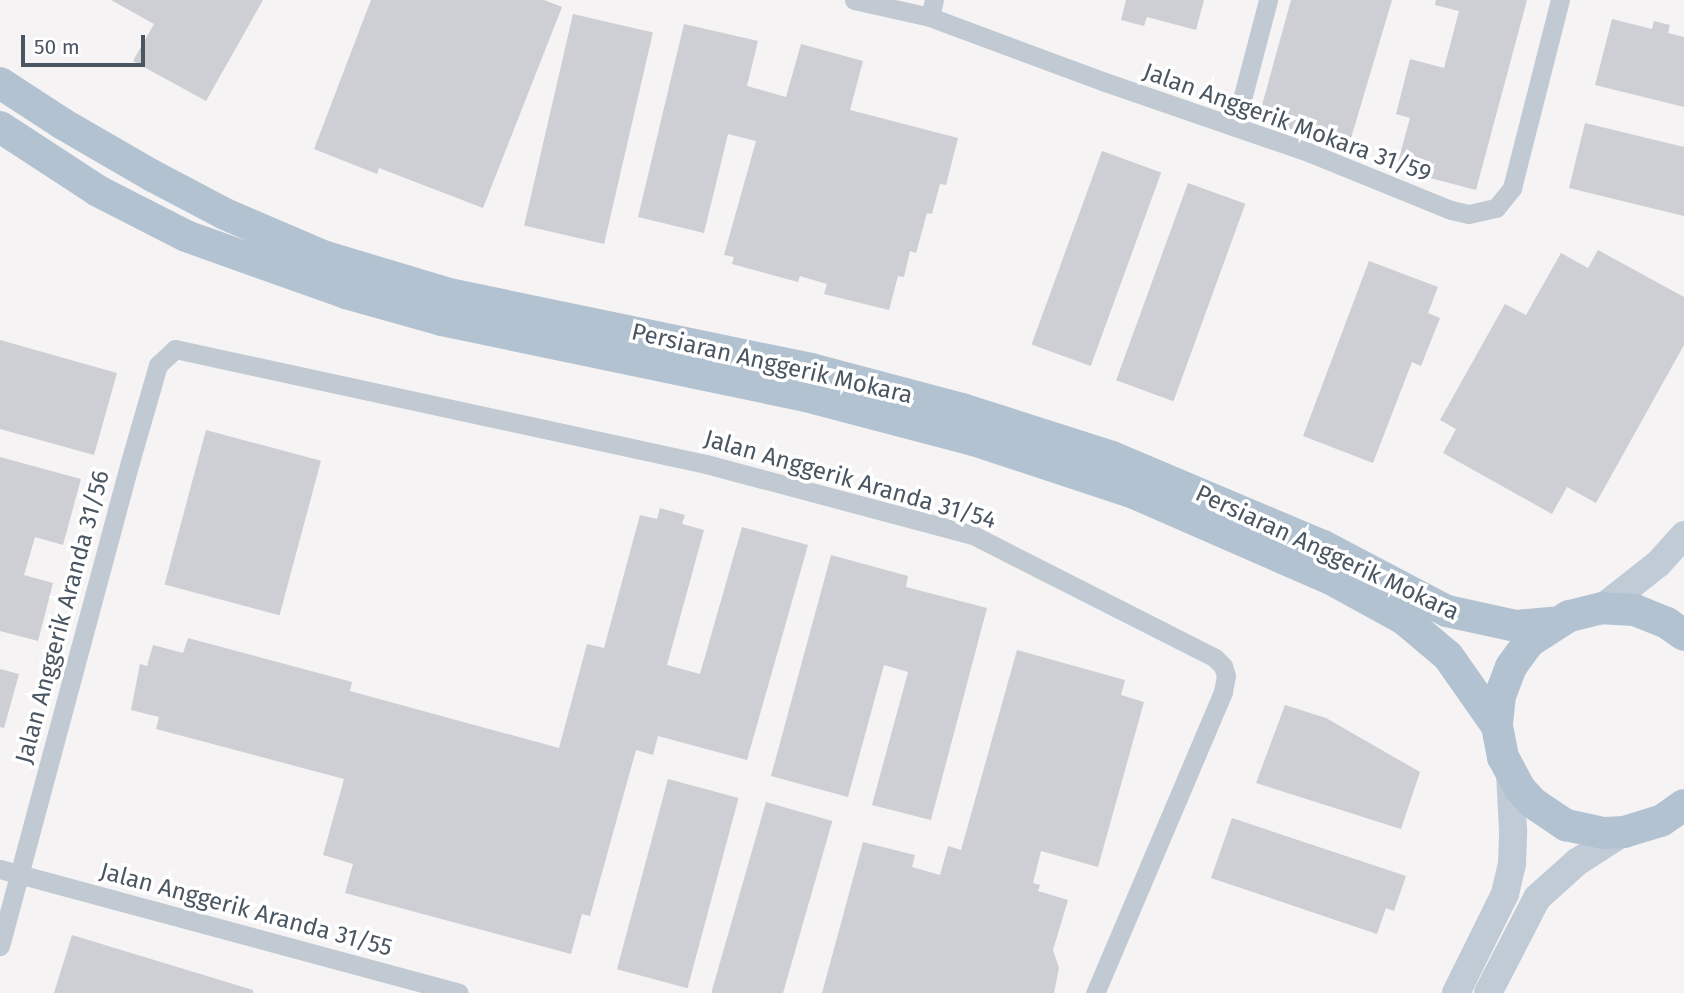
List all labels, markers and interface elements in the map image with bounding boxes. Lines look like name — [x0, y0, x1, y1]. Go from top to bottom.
scale bar — [24, 21, 149, 65]
text: 50 m — [34, 34, 80, 60]
street label: Jalan Anggerik Mokara 31/59 — [1139, 57, 1435, 189]
street label: Persiaran Anggerik Mokara — [629, 318, 915, 410]
street label: Jalan Anggerik Aranda 31/54 — [701, 424, 999, 536]
street label: Jalan Anggerik Aranda 31/56 — [10, 467, 116, 767]
street label: Persiaran Anggerik Mokara — [1191, 479, 1463, 627]
street label: Jalan Anggerik Aranda 31/55 — [97, 857, 395, 963]

